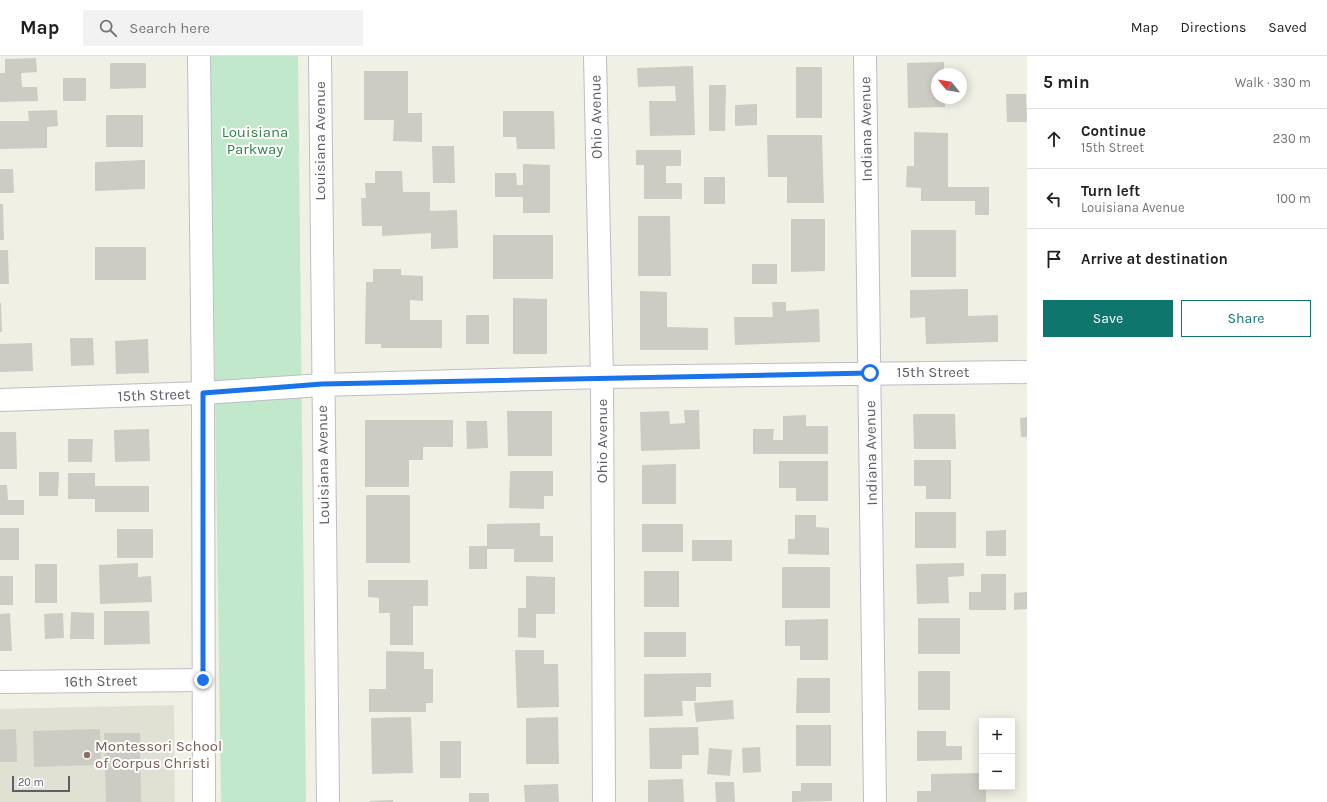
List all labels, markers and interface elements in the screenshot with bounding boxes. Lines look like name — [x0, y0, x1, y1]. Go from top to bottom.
search box — [83, 10, 363, 46]
text: Map — [20, 17, 59, 39]
icon: search — [97, 17, 119, 39]
text: Search here — [129, 19, 210, 37]
text: Map — [1131, 19, 1159, 36]
text: Directions — [1181, 19, 1246, 36]
text: Saved — [1268, 19, 1307, 36]
north arrow — [931, 68, 967, 104]
text: 5 min — [1043, 72, 1090, 92]
street label: Ohio Avenue — [586, 75, 606, 159]
text: Walk · 330 m — [1235, 75, 1311, 90]
street label: Indiana Avenue — [856, 76, 876, 182]
street label: Louisiana Avenue — [311, 81, 329, 201]
text: Continue — [1081, 122, 1146, 140]
park label: Louisiana Parkway — [222, 123, 288, 158]
icon: ahead — [1043, 128, 1065, 150]
text: 230 m — [1273, 131, 1311, 146]
text: 15th Street — [1081, 140, 1144, 155]
text: Turn left — [1081, 182, 1140, 200]
icon: left — [1043, 188, 1065, 210]
text: 100 m — [1276, 191, 1311, 206]
text: Louisiana Avenue — [1081, 200, 1185, 215]
icon: arrive — [1043, 248, 1065, 270]
text: Arrive at destination — [1081, 250, 1228, 268]
button: Save — [1043, 300, 1173, 337]
button: Share — [1181, 300, 1311, 337]
street label: 15th Street — [897, 363, 970, 381]
route start — [861, 364, 879, 382]
street label: 15th Street — [117, 385, 191, 405]
street label: Ohio Avenue — [593, 399, 611, 483]
street label: Indiana Avenue — [861, 400, 881, 506]
street label: Louisiana Avenue — [313, 405, 333, 525]
street label: 16th Street — [64, 671, 138, 691]
route end — [194, 671, 212, 689]
map controls — [979, 718, 1015, 790]
button: + — [979, 718, 1015, 754]
place label: Montessori School of Corpus Christi — [95, 737, 222, 772]
marker: Montessori School of Corpus Christi — [82, 750, 92, 760]
button: − — [979, 754, 1015, 790]
scale bar — [12, 774, 70, 793]
text: 20 m — [18, 776, 44, 789]

